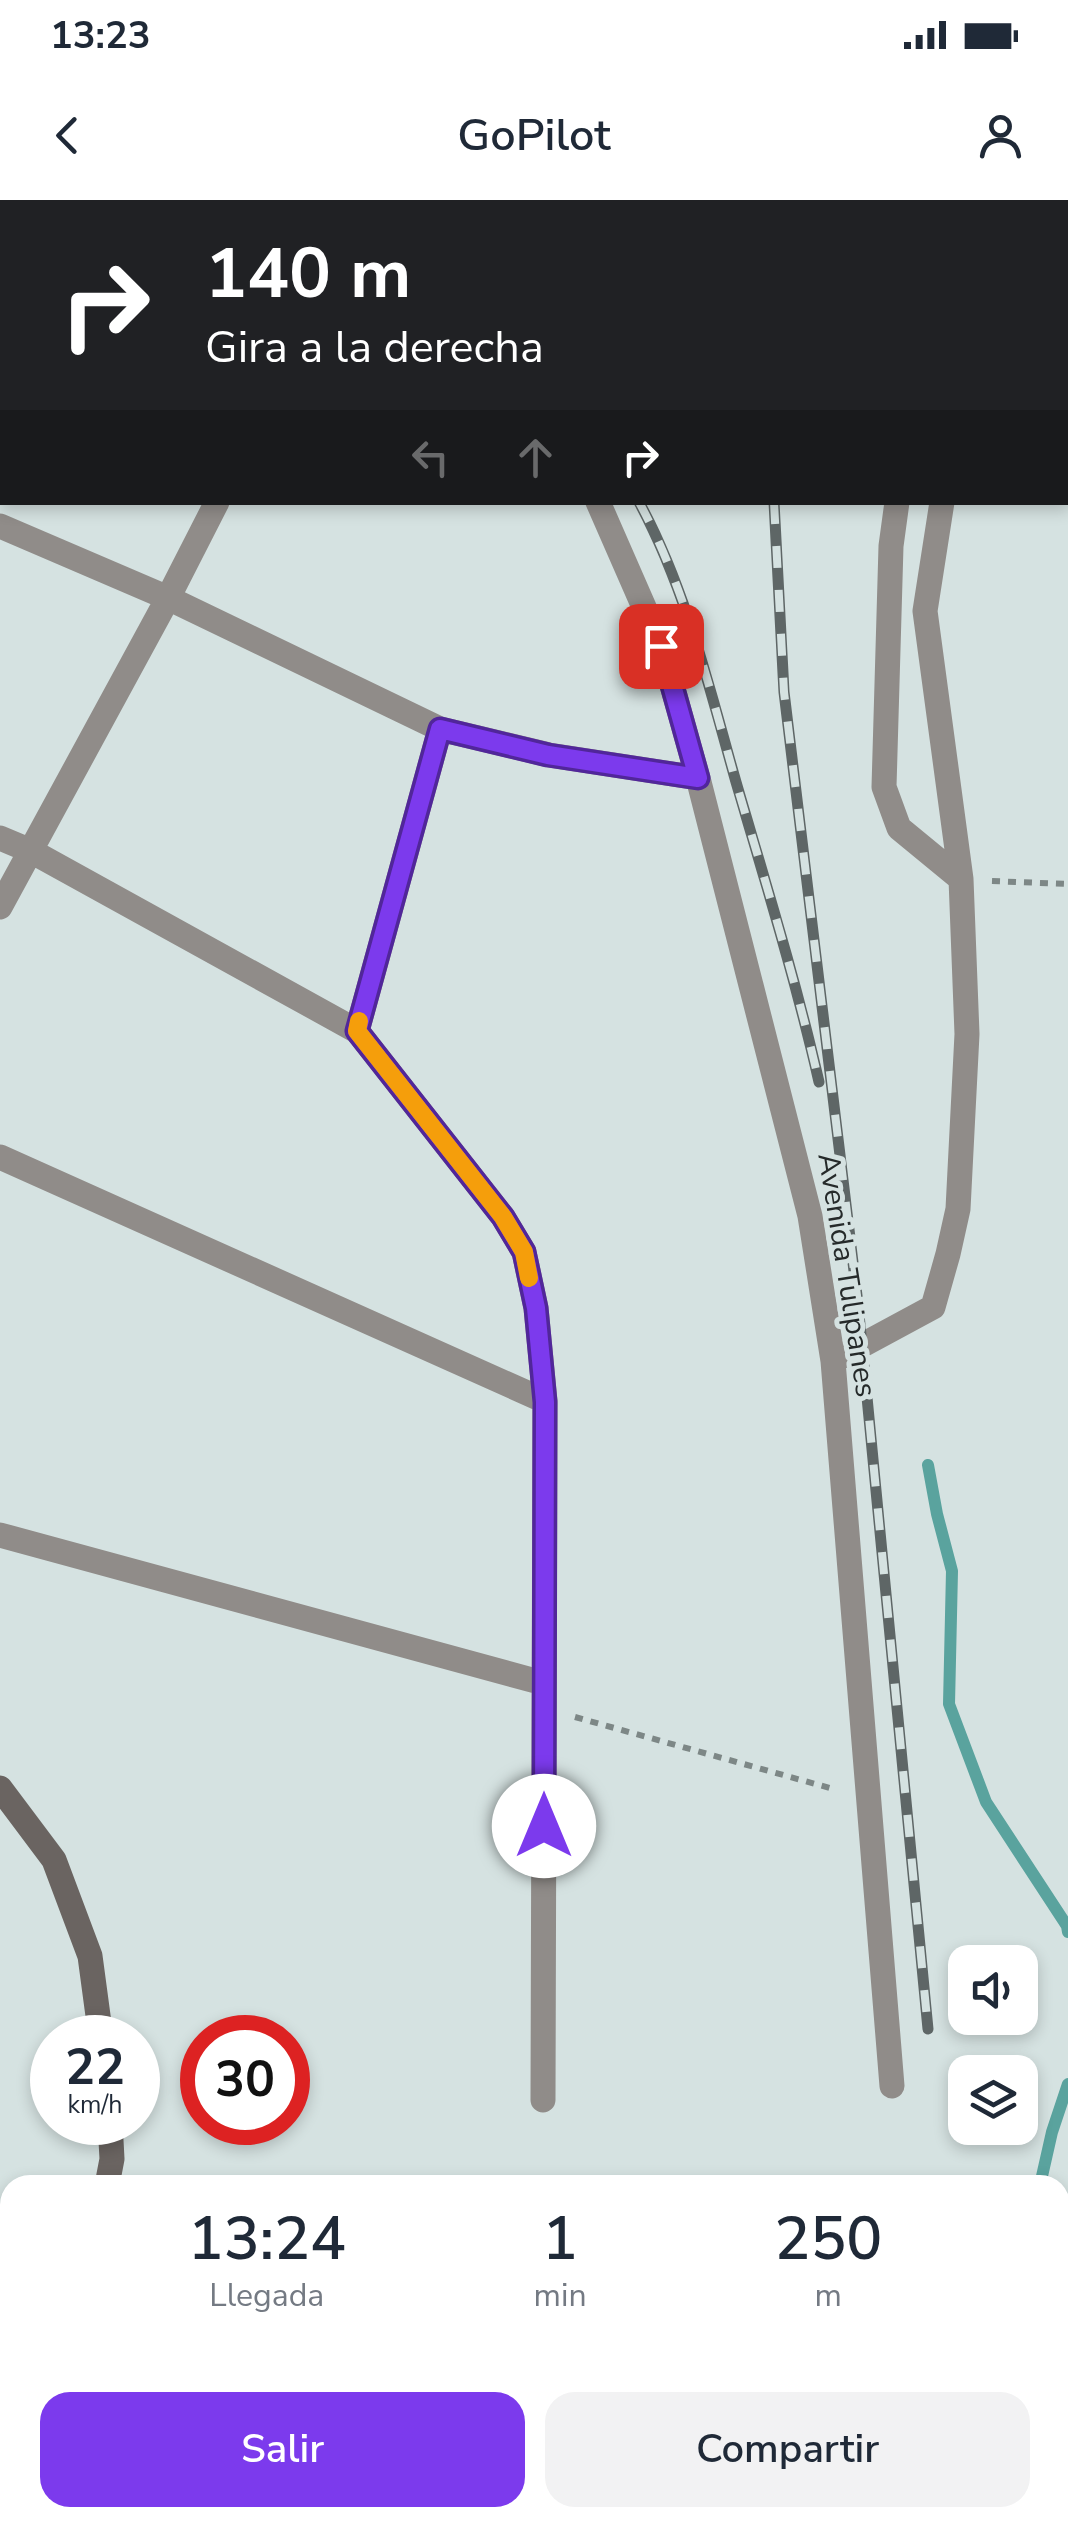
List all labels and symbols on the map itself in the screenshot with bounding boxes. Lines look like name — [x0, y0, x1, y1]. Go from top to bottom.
pin — [619, 604, 704, 689]
street label: Avenida Tulipanes — [807, 1150, 887, 1400]
position arrow — [492, 1774, 596, 1878]
speed limit sign: 30 — [180, 2015, 310, 2145]

